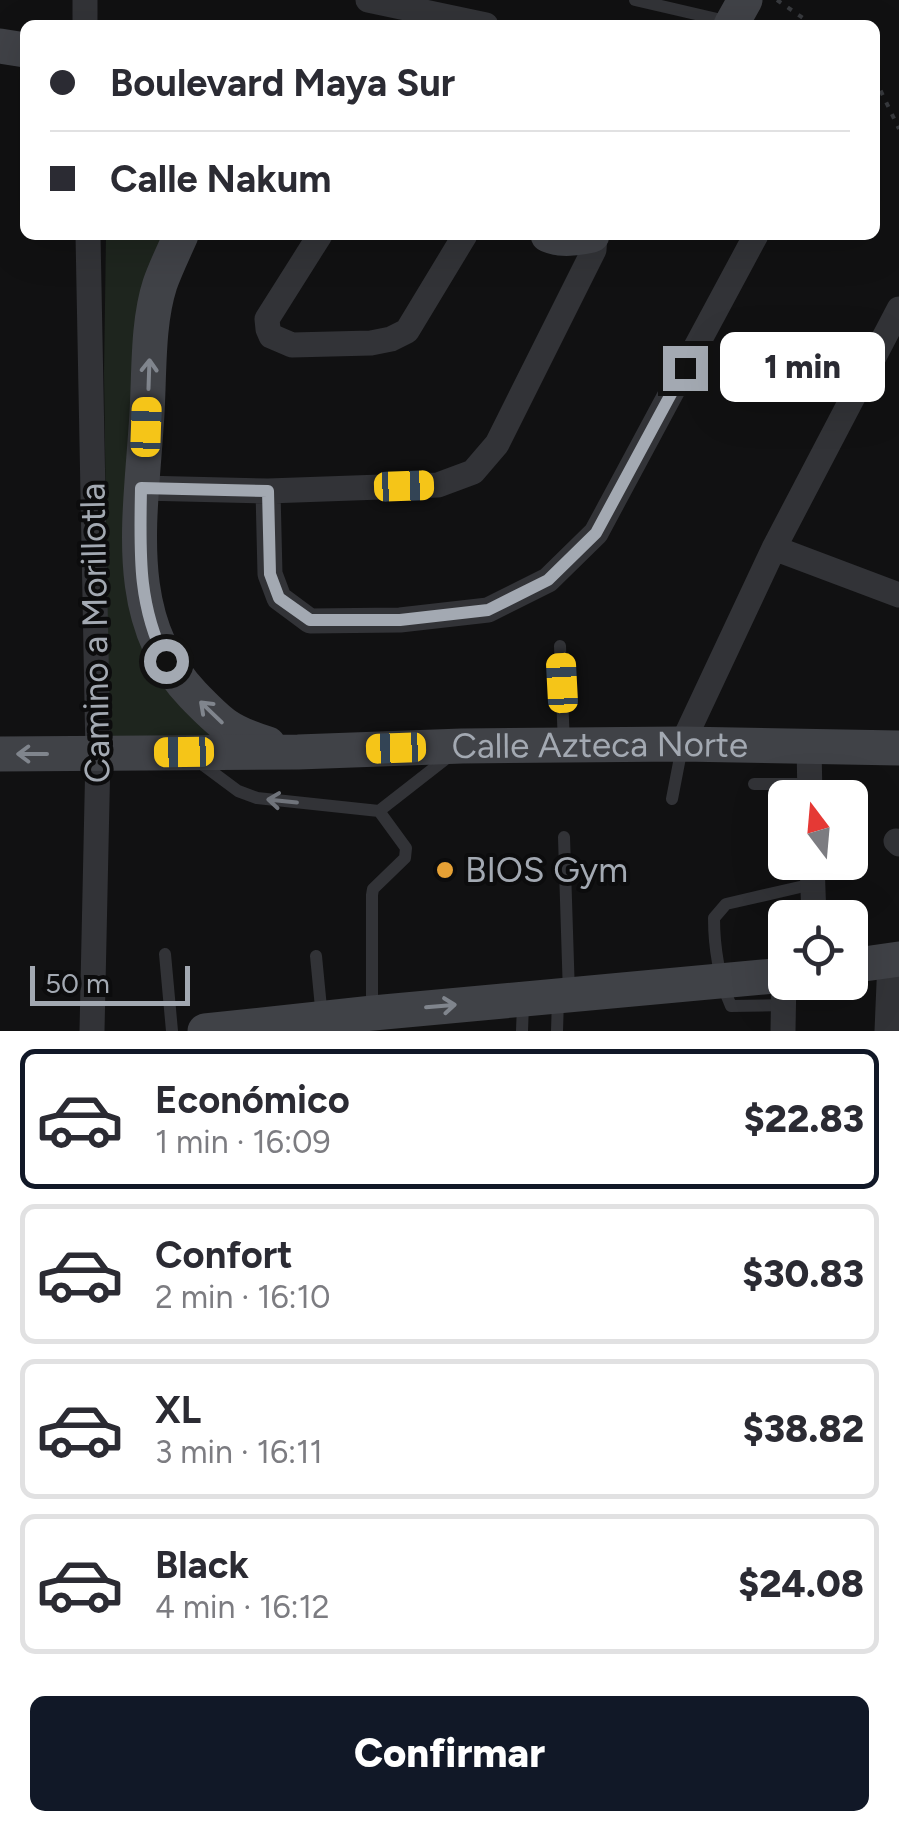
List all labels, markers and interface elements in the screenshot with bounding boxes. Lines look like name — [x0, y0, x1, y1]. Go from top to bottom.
text: Boulevard Maya Sur — [110, 60, 455, 106]
text: Calle Nakum — [110, 156, 331, 202]
callout: 1 min — [720, 333, 885, 403]
route end — [663, 346, 708, 391]
text: 1 min — [764, 348, 841, 386]
one-way arrow — [139, 359, 158, 391]
car — [130, 396, 162, 458]
car — [373, 470, 435, 502]
street label: Camino a Morillotla — [71, 483, 119, 783]
route start — [144, 639, 189, 684]
car — [545, 652, 579, 714]
one-way arrow — [199, 700, 223, 724]
street label: Calle Azteca Norte — [451, 723, 748, 767]
car — [365, 732, 427, 764]
car — [154, 736, 214, 768]
one-way arrow — [16, 744, 48, 764]
north arrow — [768, 780, 868, 880]
map controls — [768, 780, 868, 1000]
one-way arrow — [267, 791, 299, 810]
place label: BIOS Gym — [465, 849, 628, 891]
marker: BIOS Gym — [434, 859, 456, 881]
button: locate — [768, 900, 868, 1000]
scale bar — [30, 961, 190, 1006]
text: 50 m — [45, 966, 110, 1000]
one-way arrow — [424, 997, 456, 1016]
icon: car — [35, 1074, 125, 1164]
text: Económico — [155, 1077, 350, 1123]
text: $22.83 — [744, 1096, 864, 1142]
text: 1 min · 16:09 — [155, 1123, 331, 1161]
icon: car — [35, 1229, 125, 1319]
text: Confort — [155, 1232, 292, 1278]
text: $30.83 — [742, 1251, 864, 1297]
text: 2 min · 16:10 — [155, 1278, 330, 1316]
icon: car — [35, 1384, 125, 1474]
text: XL — [155, 1387, 201, 1433]
text: $38.82 — [743, 1406, 864, 1452]
text: 3 min · 16:11 — [155, 1433, 323, 1471]
icon: car — [35, 1539, 125, 1629]
text: Black — [155, 1542, 249, 1588]
text: $24.08 — [738, 1561, 864, 1607]
text: 4 min · 16:12 — [155, 1588, 330, 1626]
button: Confirmar — [30, 1696, 869, 1811]

